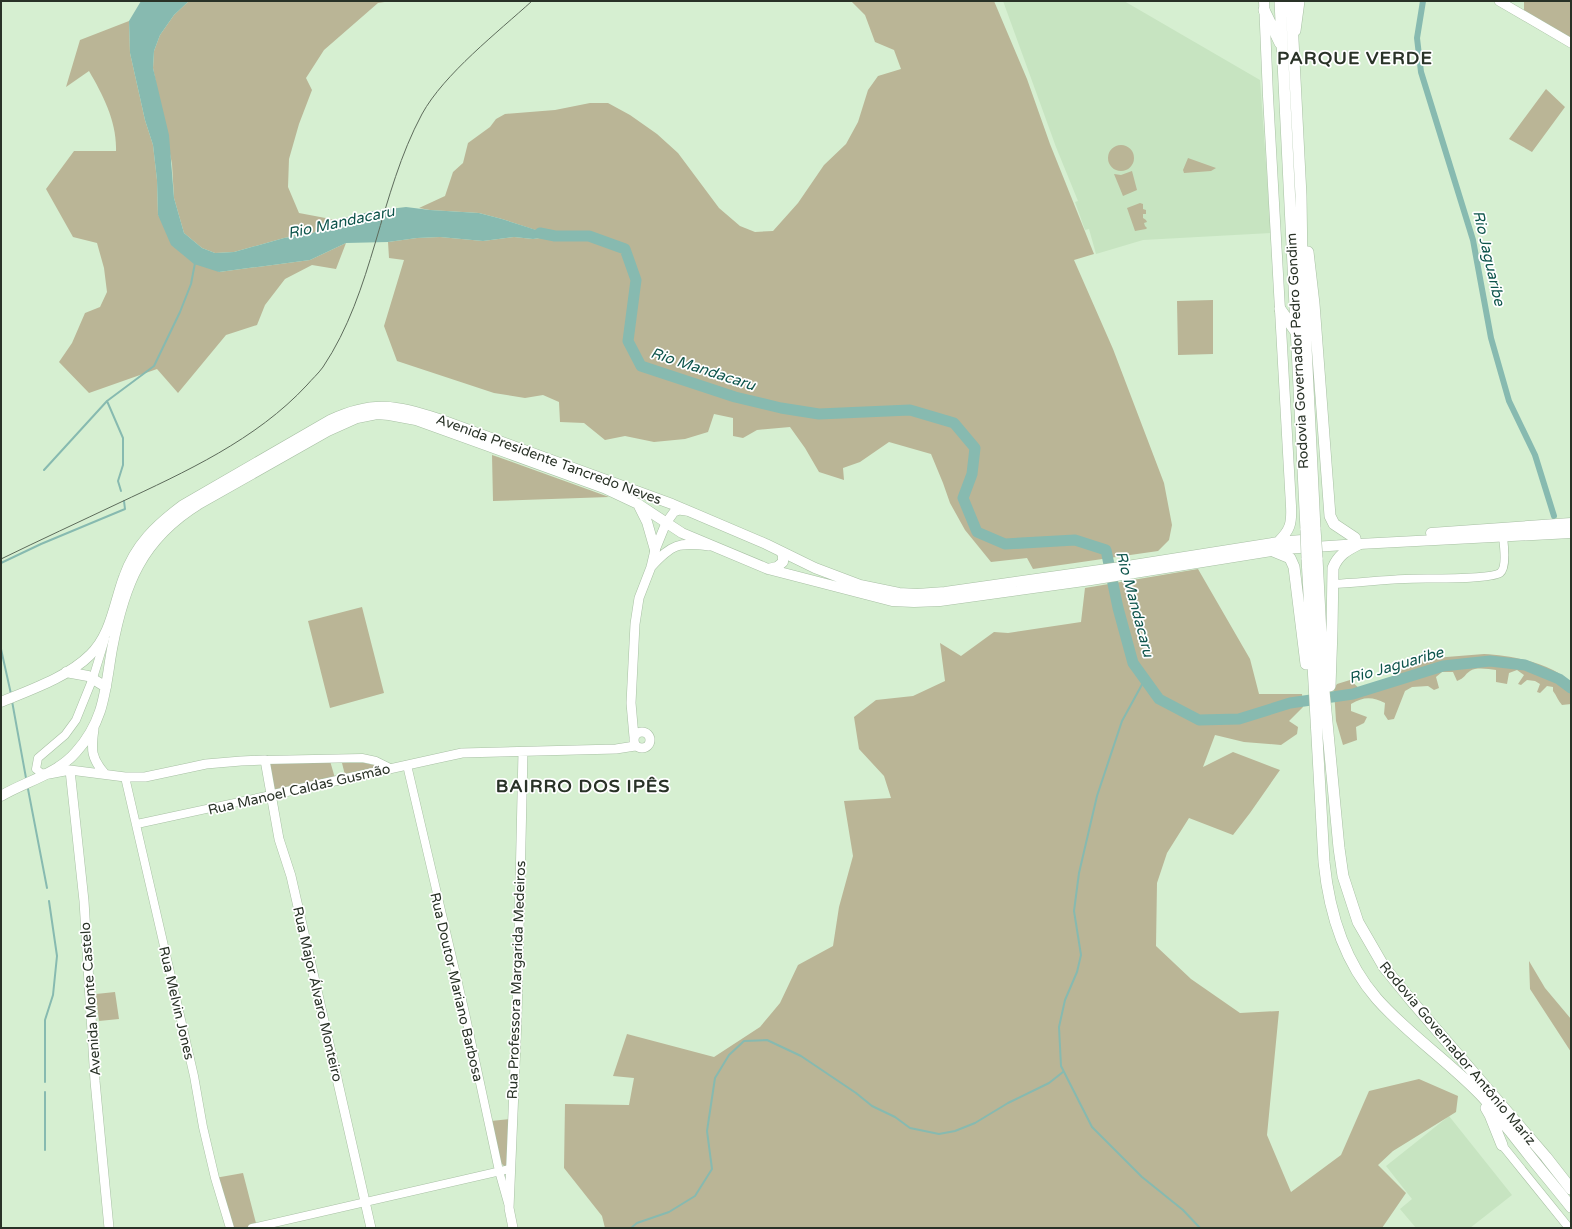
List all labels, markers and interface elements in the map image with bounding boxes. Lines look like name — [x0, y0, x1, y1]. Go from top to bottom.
district label: PARQUE VERDE — [1277, 47, 1433, 69]
water label: Rio Mandacaru — [286, 202, 397, 242]
water label: Rio Jaguaribe — [1469, 209, 1509, 309]
street label: Rodovia Governador Pedro Gondim — [1283, 232, 1312, 470]
water label: Rio Mandacaru — [649, 344, 758, 395]
street label: Avenida Presidente Tancredo Neves — [434, 411, 664, 508]
water label: Rio Mandacaru — [1112, 549, 1158, 660]
water label: Rio Jaguaribe — [1347, 643, 1447, 687]
street label: Rua Manoel Caldas Gusmão — [206, 760, 392, 819]
district label: BAIRRO DOS IPÊS — [496, 775, 670, 797]
street label: Rua Professora Margarida Medeiros — [504, 860, 529, 1100]
street label: Rua Doutor Mariano Barbosa — [426, 891, 487, 1083]
street label: Rua Major Álvaro Monteiro — [289, 905, 346, 1083]
street label: Avenida Monte Castelo — [77, 922, 104, 1076]
street label: Rua Melvin Jones — [155, 945, 198, 1062]
street label: Rodovia Governador Antônio Mariz — [1376, 958, 1539, 1149]

